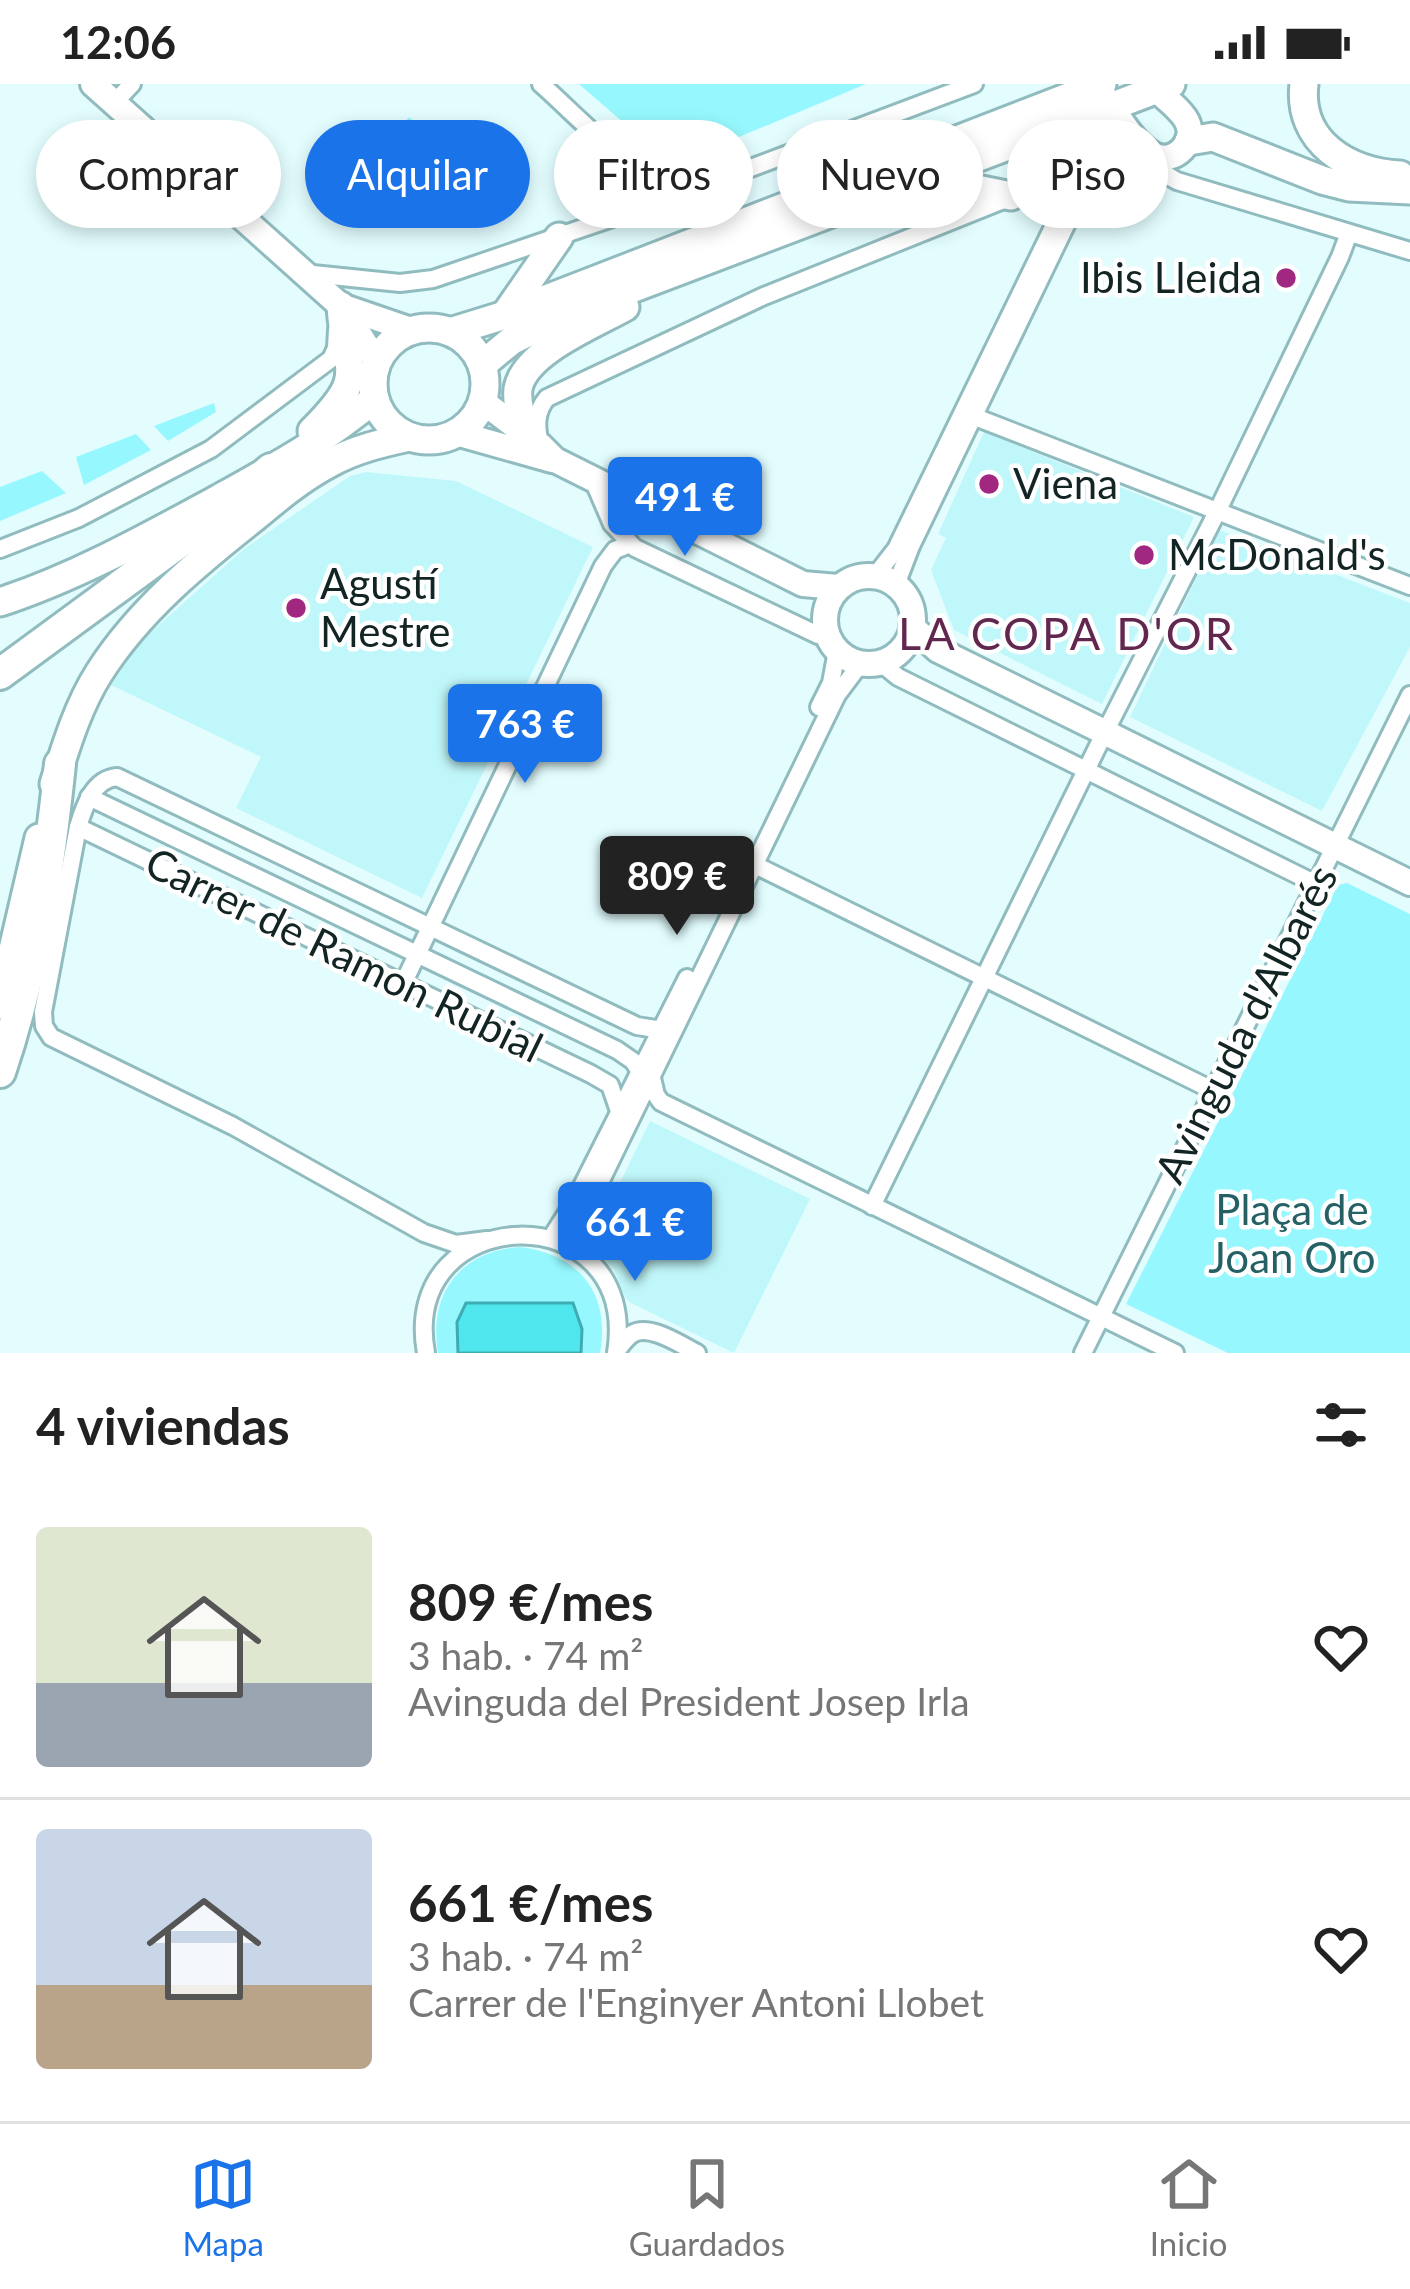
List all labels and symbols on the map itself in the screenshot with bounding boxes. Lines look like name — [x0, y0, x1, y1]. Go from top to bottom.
place label: Ibis Lleida — [1080, 252, 1262, 302]
marker: Ibis Lleida — [1273, 265, 1299, 291]
pin: 491 € — [601, 457, 769, 559]
place label: Viena — [1013, 458, 1118, 508]
marker: Viena — [976, 471, 1002, 497]
place label: McDonald's — [1168, 529, 1386, 579]
marker: McDonald's — [1131, 542, 1157, 568]
place label: Agustí Mestre — [320, 558, 450, 656]
marker: Agustí Mestre — [283, 595, 309, 621]
district label: LA COPA D'OR — [898, 606, 1236, 660]
pin: 763 € — [441, 684, 609, 786]
street label: Carrer de Ramon Rubial — [138, 836, 551, 1072]
pin: 809 € — [593, 836, 761, 938]
street label: Avinguda d'Albarés — [1143, 856, 1347, 1191]
pin: 661 € — [551, 1182, 719, 1284]
park label: Plaça de Joan Oro — [1208, 1184, 1376, 1282]

